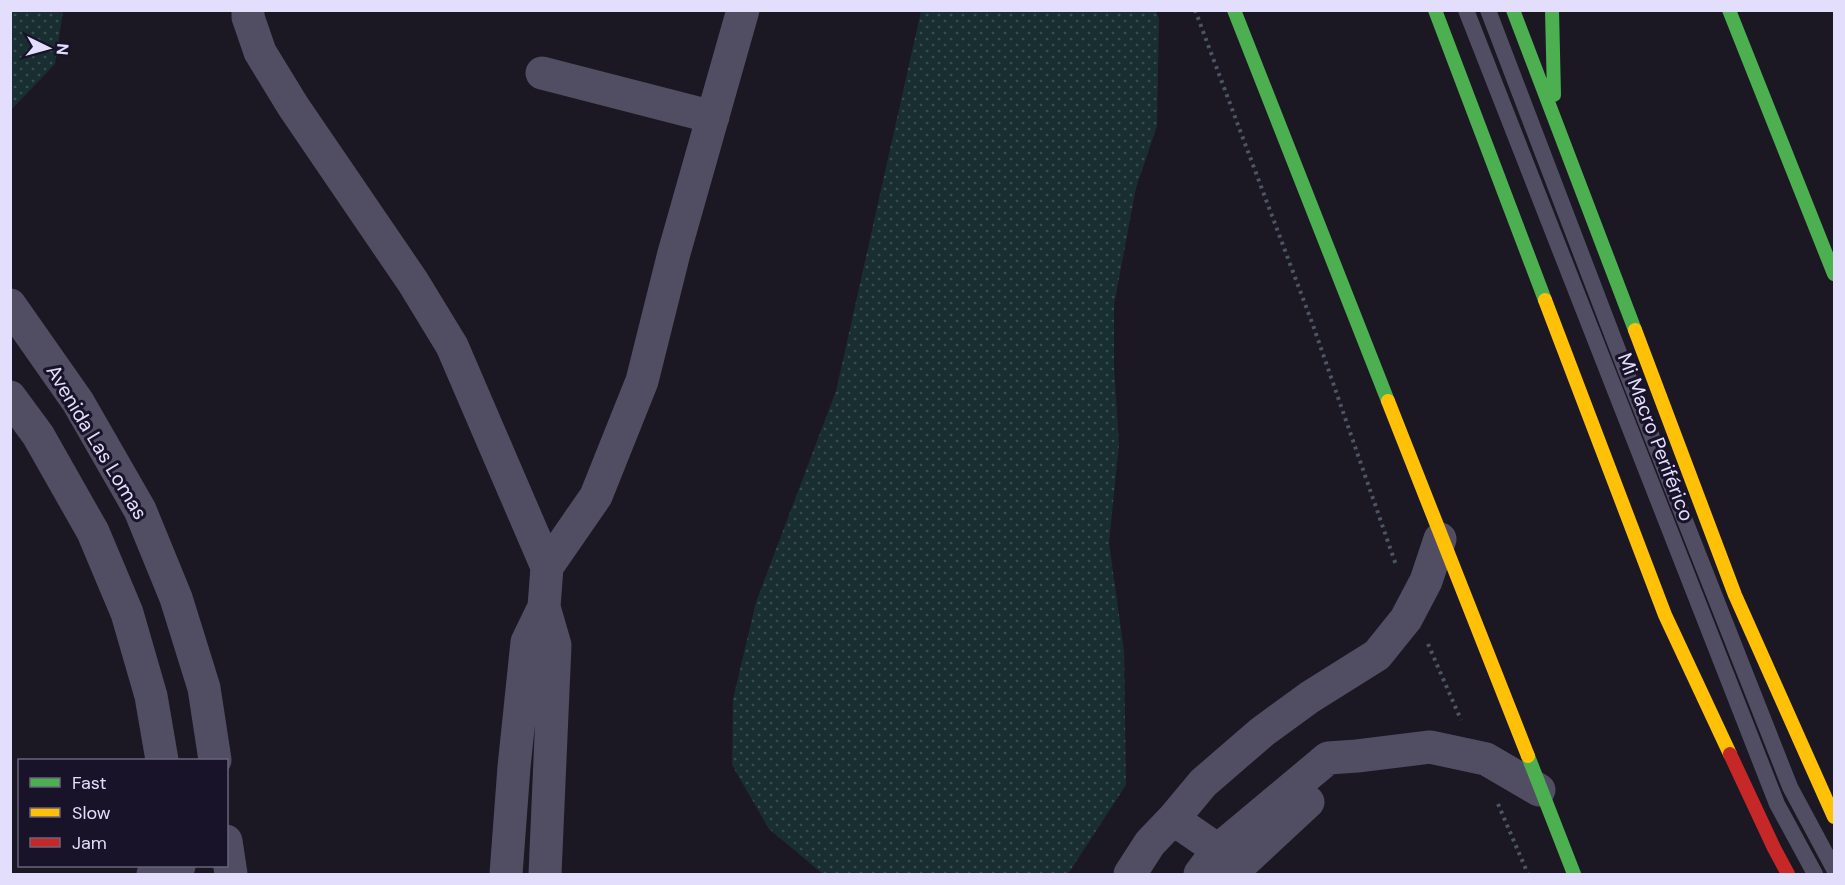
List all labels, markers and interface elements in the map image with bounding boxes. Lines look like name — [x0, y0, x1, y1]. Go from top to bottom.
north arrow — [18, 18, 78, 78]
text: N — [51, 43, 73, 56]
street label: Mi Macro Periférico — [1612, 349, 1700, 525]
street label: Avenida Las Lomas — [40, 360, 154, 524]
legend — [18, 759, 228, 867]
text: Fast — [72, 771, 107, 795]
text: Slow — [72, 801, 111, 825]
text: Jam — [72, 831, 107, 855]

